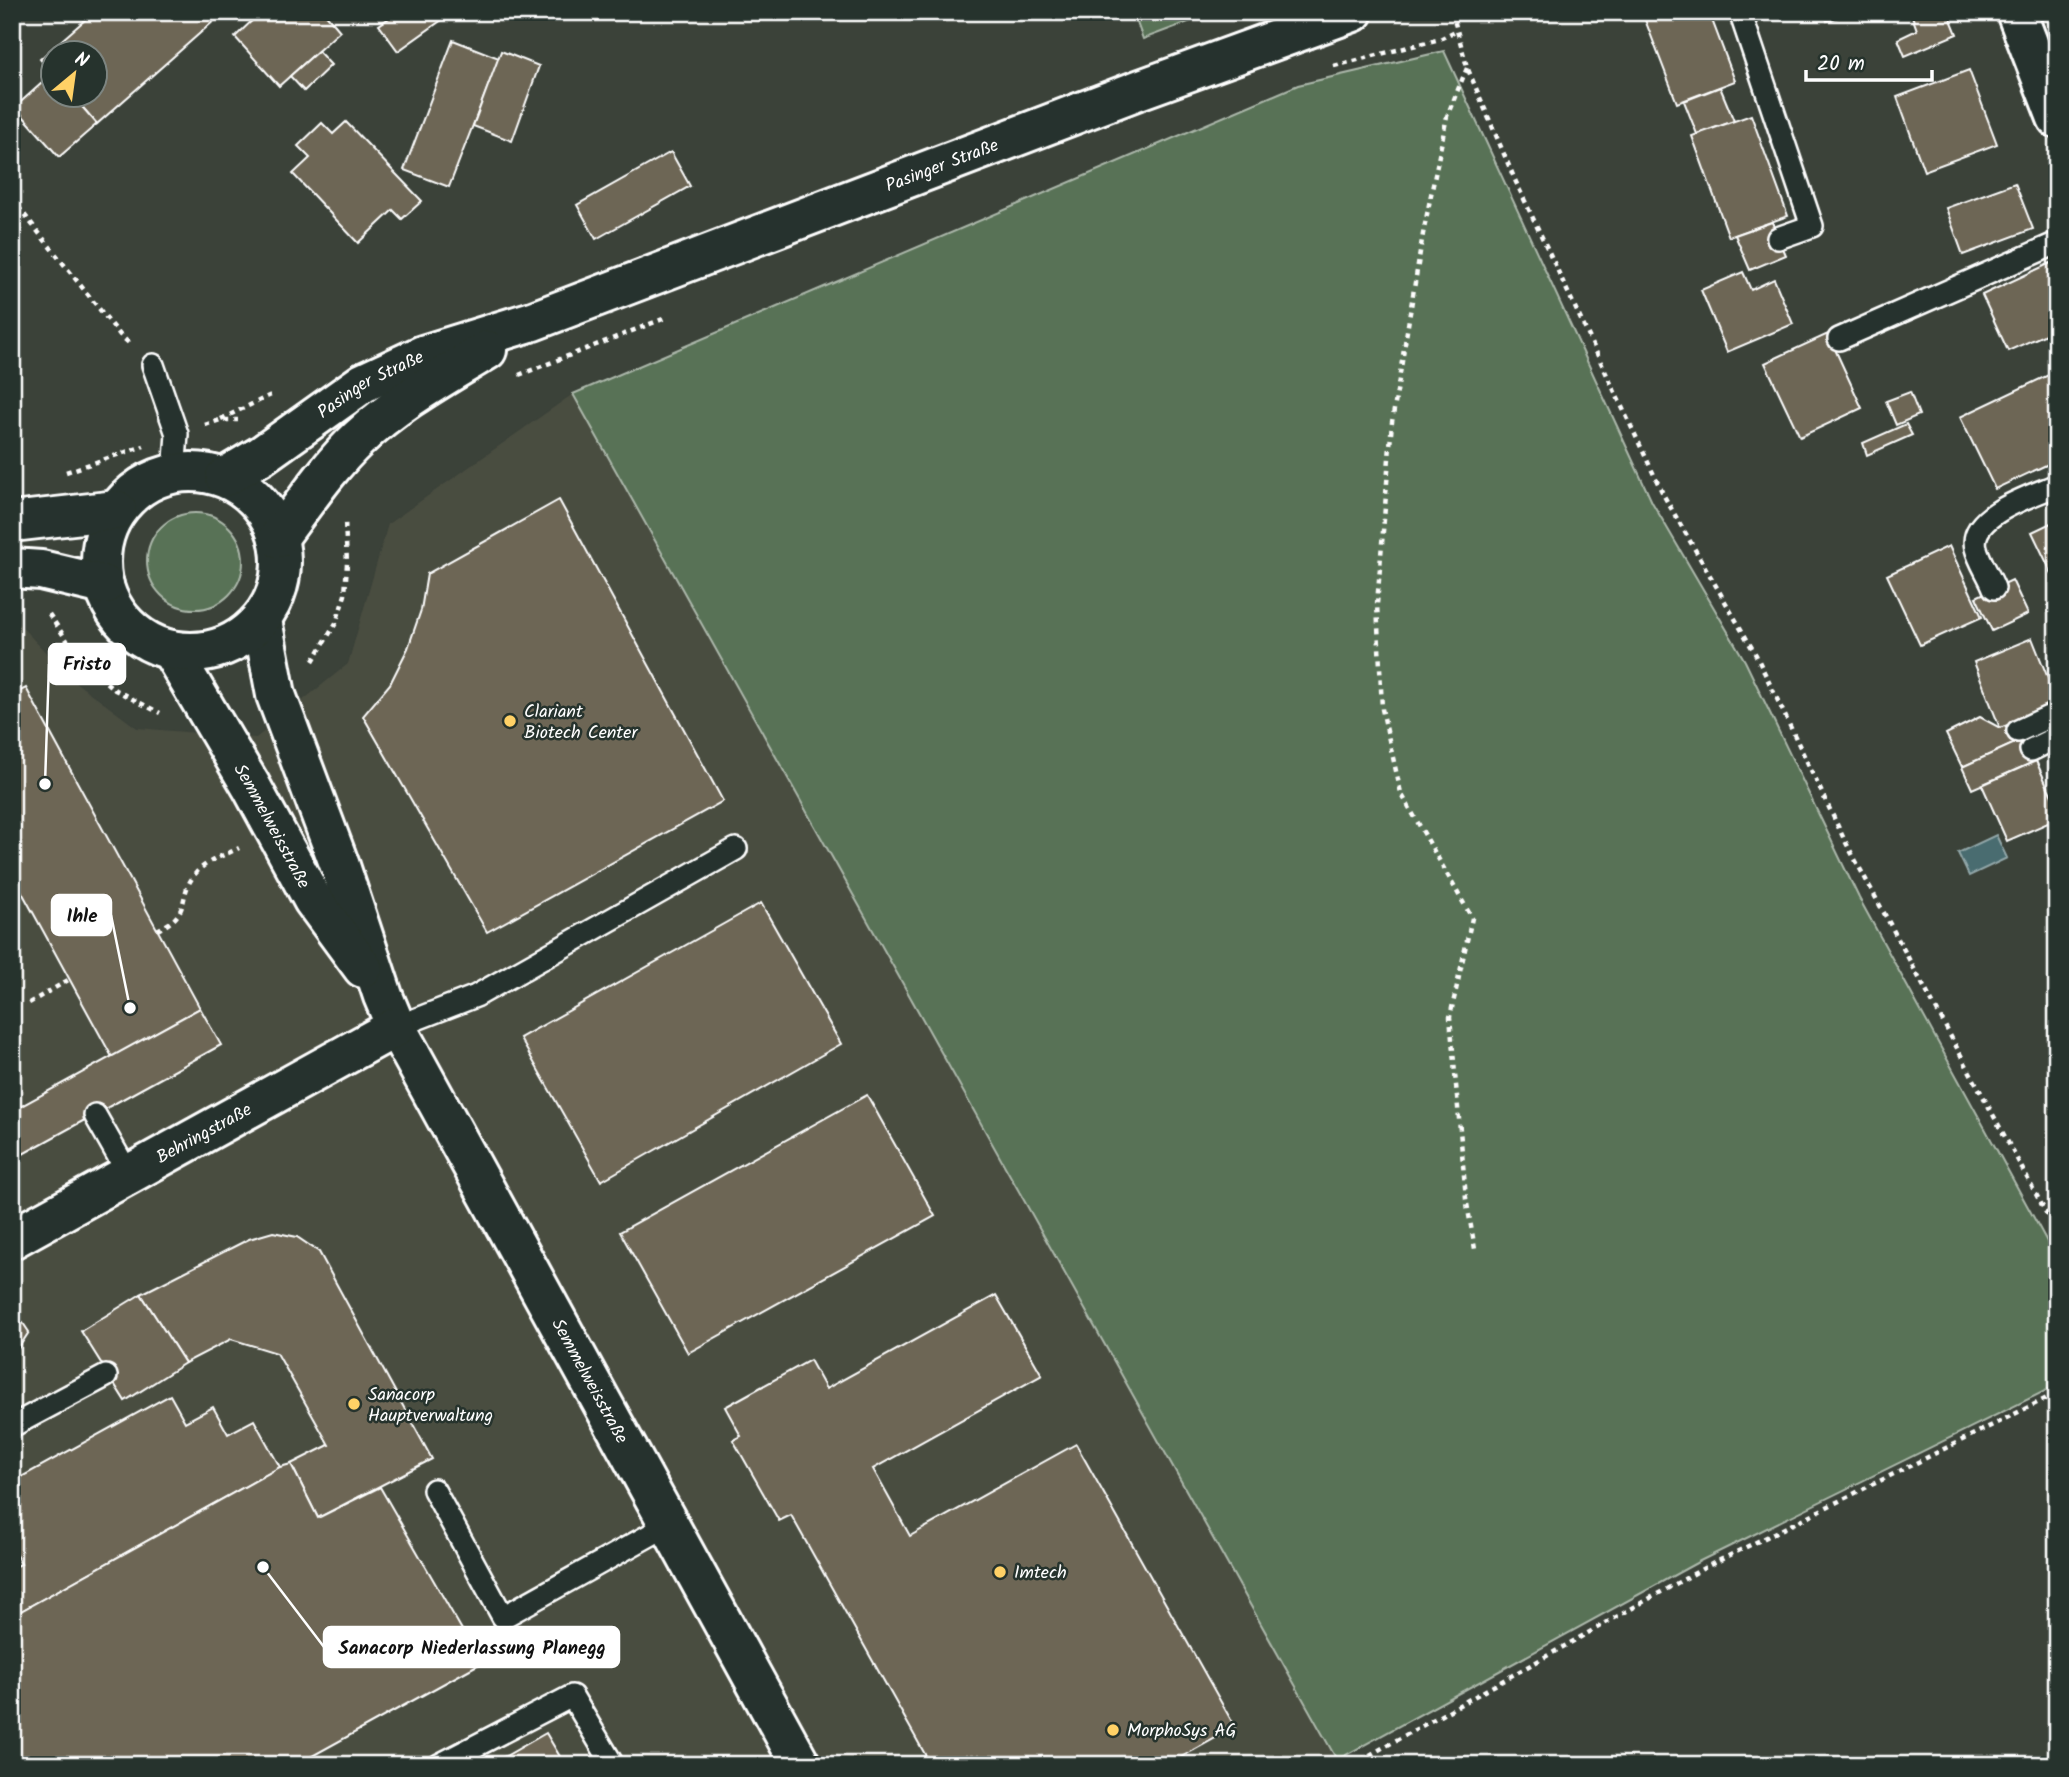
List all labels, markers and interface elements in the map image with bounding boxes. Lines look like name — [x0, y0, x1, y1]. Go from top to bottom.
north arrow — [38, 38, 108, 108]
scale bar — [1806, 38, 1932, 82]
text: N — [69, 45, 94, 77]
text: 20 m — [1817, 48, 1865, 81]
street label: Pasinger Straße — [881, 132, 1003, 201]
street label: Pasinger Straße — [312, 343, 429, 427]
callout: Fristo — [49, 644, 125, 684]
text: Fristo — [63, 650, 111, 680]
place label: Clariant Biotech Center — [524, 698, 638, 748]
marker: Clariant Biotech Center — [502, 713, 518, 729]
street label: Semmelweisstraße — [225, 759, 317, 894]
callout: Ihle — [52, 895, 111, 935]
text: Ihle — [67, 902, 97, 932]
street label: Behringstraße — [151, 1096, 258, 1173]
street label: Semmelweisstraße — [543, 1314, 635, 1449]
place label: Sanacorp Hauptverwaltung — [368, 1381, 493, 1431]
marker: Sanacorp Hauptverwaltung — [346, 1396, 362, 1412]
place label: Imtech — [1014, 1559, 1067, 1588]
marker: Imtech — [992, 1564, 1008, 1580]
callout: Sanacorp Niederlassung Planegg — [324, 1627, 619, 1667]
text: Sanacorp Niederlassung Planegg — [338, 1634, 606, 1664]
place label: MorphoSys AG — [1127, 1717, 1237, 1746]
marker: MorphoSys AG — [1105, 1722, 1121, 1738]

